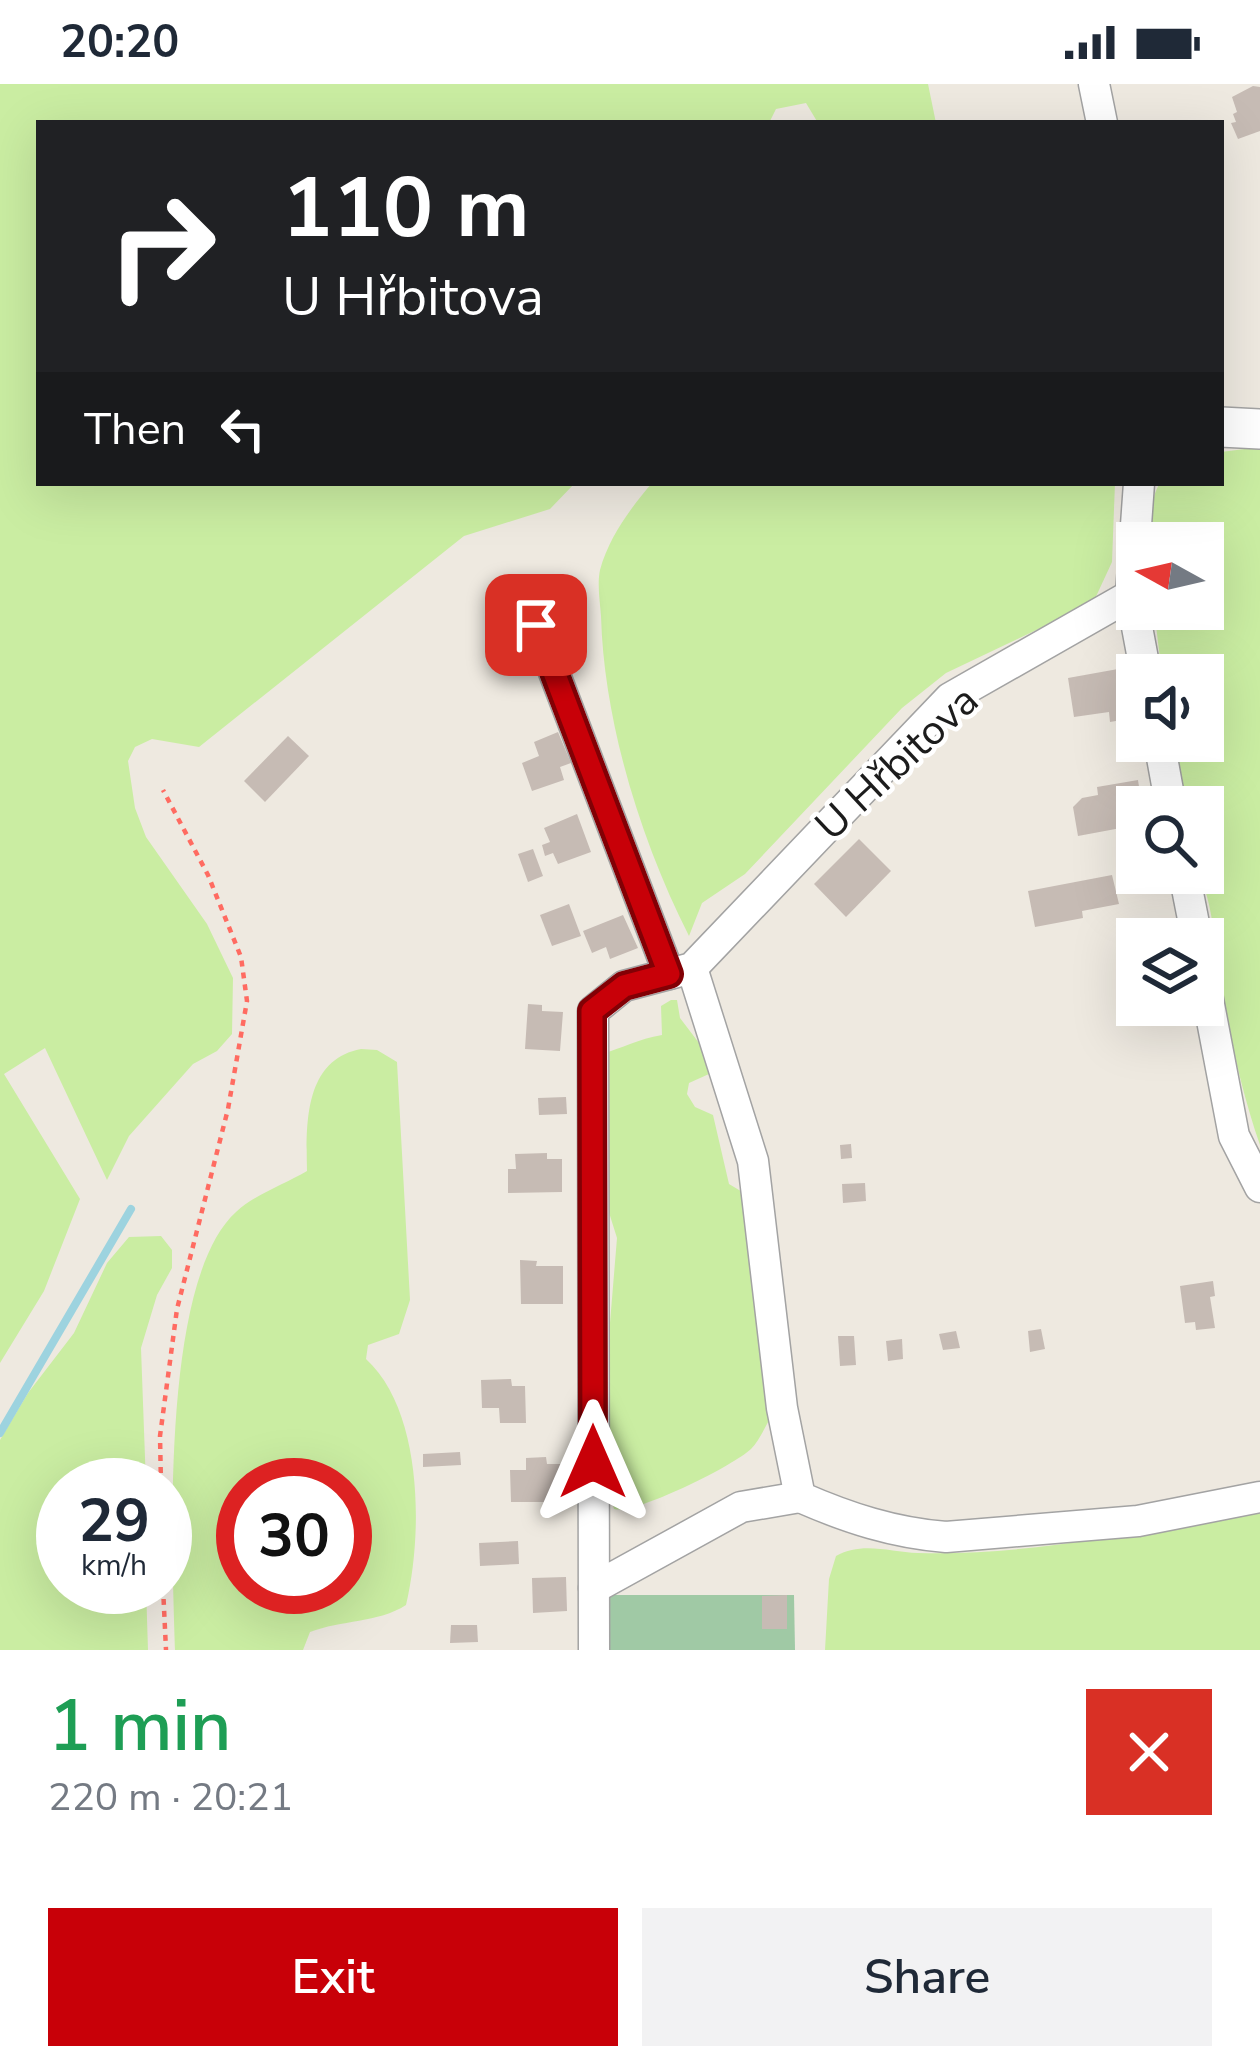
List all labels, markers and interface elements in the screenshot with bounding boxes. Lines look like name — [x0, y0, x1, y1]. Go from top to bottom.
text: 20:20 — [60, 12, 179, 73]
text: 110 m — [282, 151, 530, 266]
icon: right — [84, 168, 240, 324]
text: U Hřbitova — [282, 260, 544, 334]
icon: left — [210, 396, 276, 462]
text: Then — [84, 399, 186, 460]
north arrow — [1116, 522, 1224, 630]
map controls — [1116, 522, 1224, 1026]
pin — [485, 574, 587, 676]
icon: arrive — [503, 592, 569, 658]
button: sound — [1116, 654, 1224, 762]
street label: U Hřbitova — [803, 673, 991, 853]
button: search — [1116, 786, 1224, 894]
button: layers — [1116, 918, 1224, 1026]
position arrow — [530, 1399, 656, 1525]
speed limit sign: 30 — [216, 1458, 372, 1614]
text: 29 — [78, 1480, 150, 1562]
text: km/h — [81, 1545, 147, 1586]
text: 1 min — [48, 1677, 231, 1775]
button: close — [1086, 1689, 1212, 1815]
text: 220 m · 20:21 — [48, 1771, 293, 1824]
button: Exit — [48, 1908, 618, 2046]
button: Share — [642, 1908, 1212, 2046]

